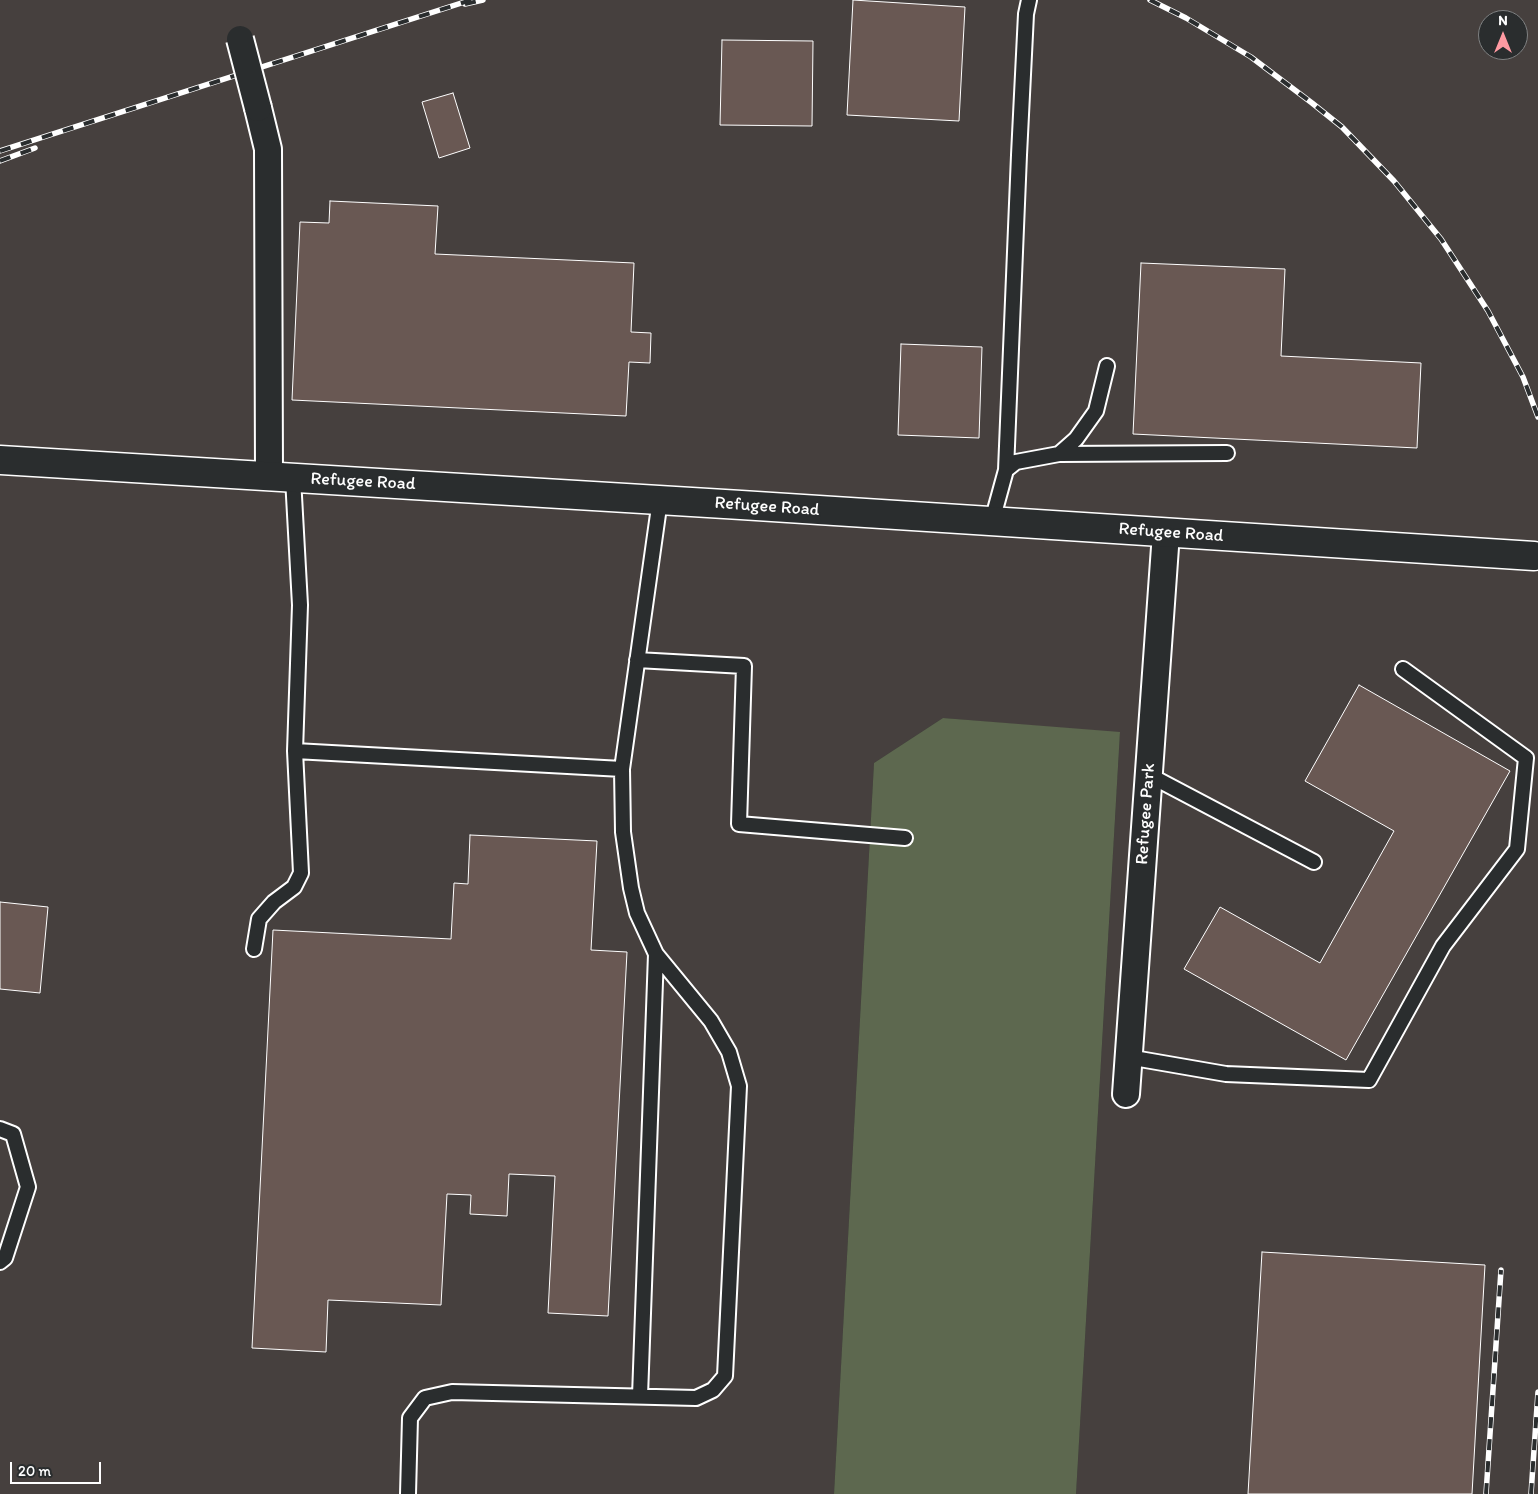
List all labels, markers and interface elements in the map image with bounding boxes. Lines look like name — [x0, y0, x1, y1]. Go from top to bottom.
north arrow — [1478, 10, 1528, 60]
text: N — [1498, 12, 1508, 29]
street label: Refugee Road — [310, 468, 416, 496]
street label: Refugee Road — [714, 493, 820, 521]
street label: Refugee Road — [1118, 519, 1224, 547]
street label: Refugee Park — [1132, 762, 1160, 866]
scale bar — [12, 1452, 104, 1484]
text: 20 m — [18, 1462, 51, 1480]

